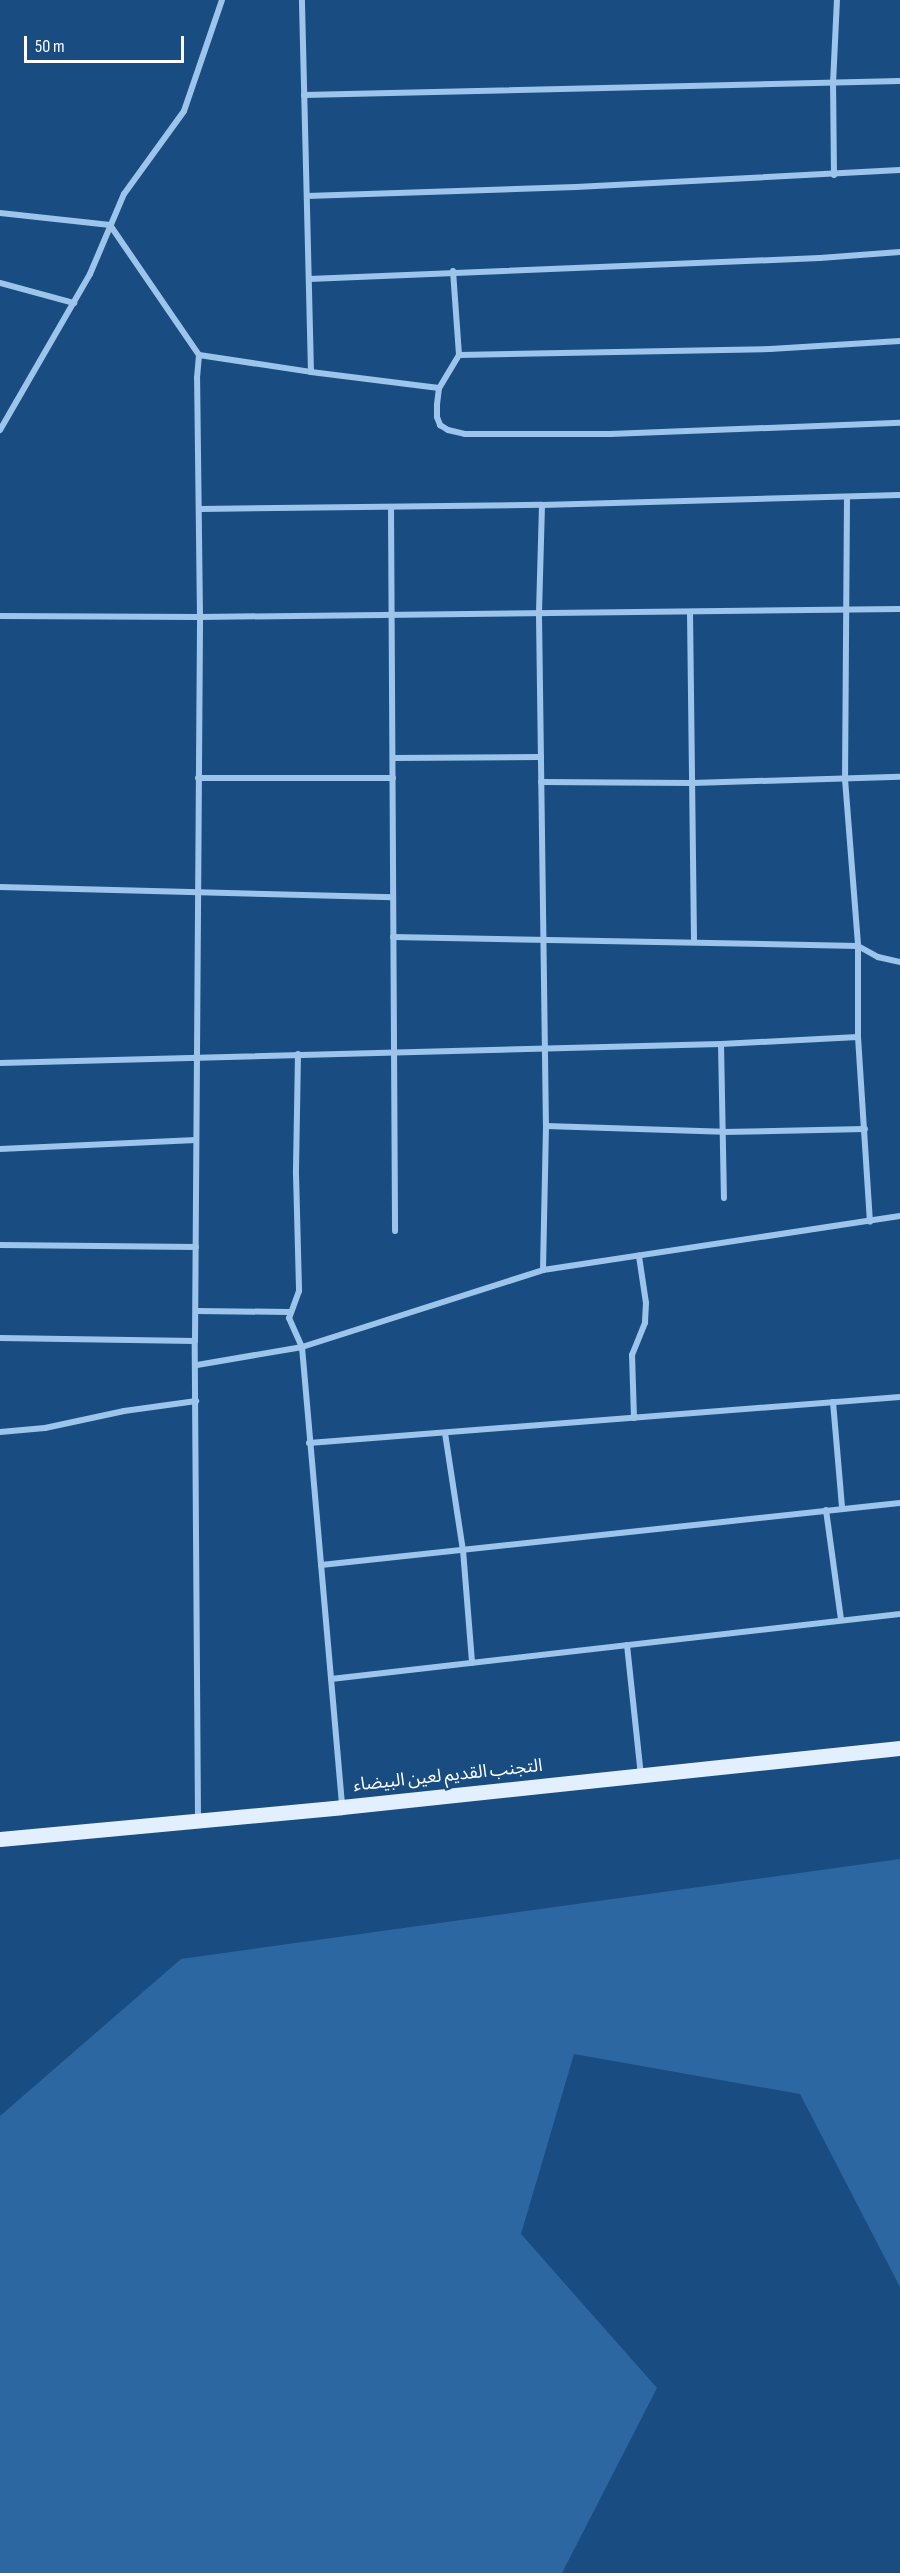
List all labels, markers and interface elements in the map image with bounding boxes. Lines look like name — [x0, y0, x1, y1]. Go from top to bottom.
scale bar — [27, 24, 188, 62]
text: 50 m — [35, 36, 65, 57]
street label: التجنب القديم لعين البيضاء — [352, 1755, 544, 1797]

